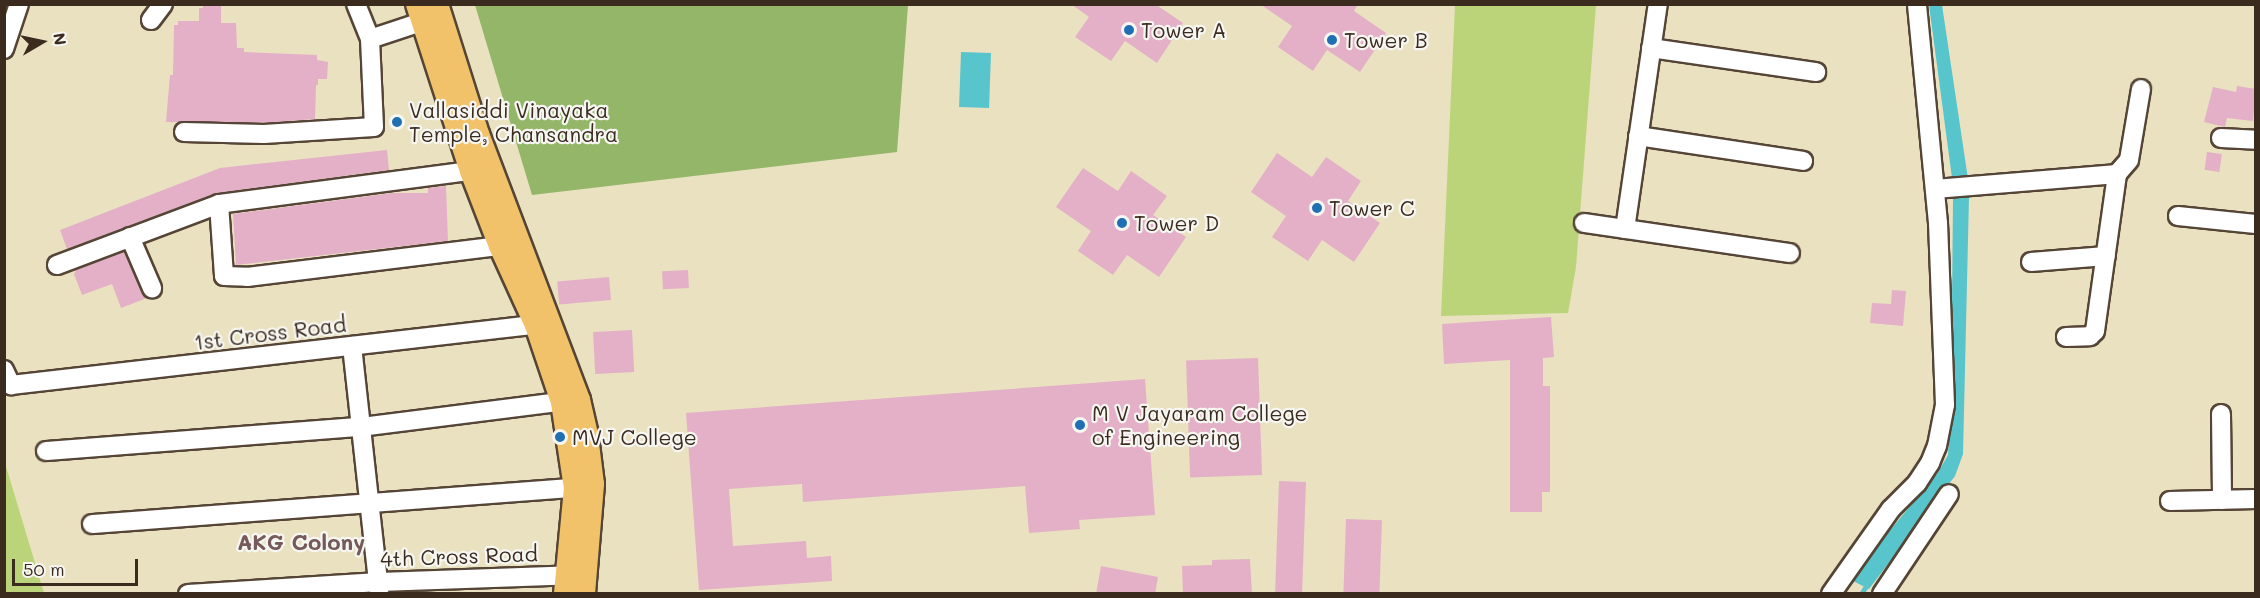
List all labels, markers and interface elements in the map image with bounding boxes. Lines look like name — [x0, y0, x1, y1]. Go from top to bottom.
north arrow — [12, 12, 72, 72]
place label: Tower A — [1141, 17, 1226, 43]
marker: Tower A — [1122, 23, 1136, 37]
place label: Tower B — [1344, 27, 1428, 53]
text: N — [49, 31, 72, 47]
marker: Tower B — [1325, 33, 1339, 47]
place label: Vallasiddi Vinayaka Temple, Chansandra — [409, 97, 618, 147]
marker: Vallasiddi Vinayaka Temple, Chansandra — [390, 115, 404, 129]
place label: Tower C — [1329, 195, 1415, 221]
marker: Tower C — [1310, 201, 1324, 215]
place label: Tower D — [1134, 210, 1219, 236]
marker: Tower D — [1115, 216, 1129, 230]
street label: 1st Cross Road — [193, 311, 347, 355]
place label: M V Jayaram College of Engineering — [1092, 400, 1308, 450]
marker: M V Jayaram College of Engineering — [1073, 418, 1087, 432]
place label: MVJ College — [572, 424, 697, 450]
marker: MVJ College — [553, 430, 567, 444]
district label: AKG Colony — [237, 529, 365, 555]
street label: 4th Cross Road — [380, 541, 538, 571]
scale bar — [15, 547, 141, 585]
text: 50 m — [23, 557, 65, 581]

